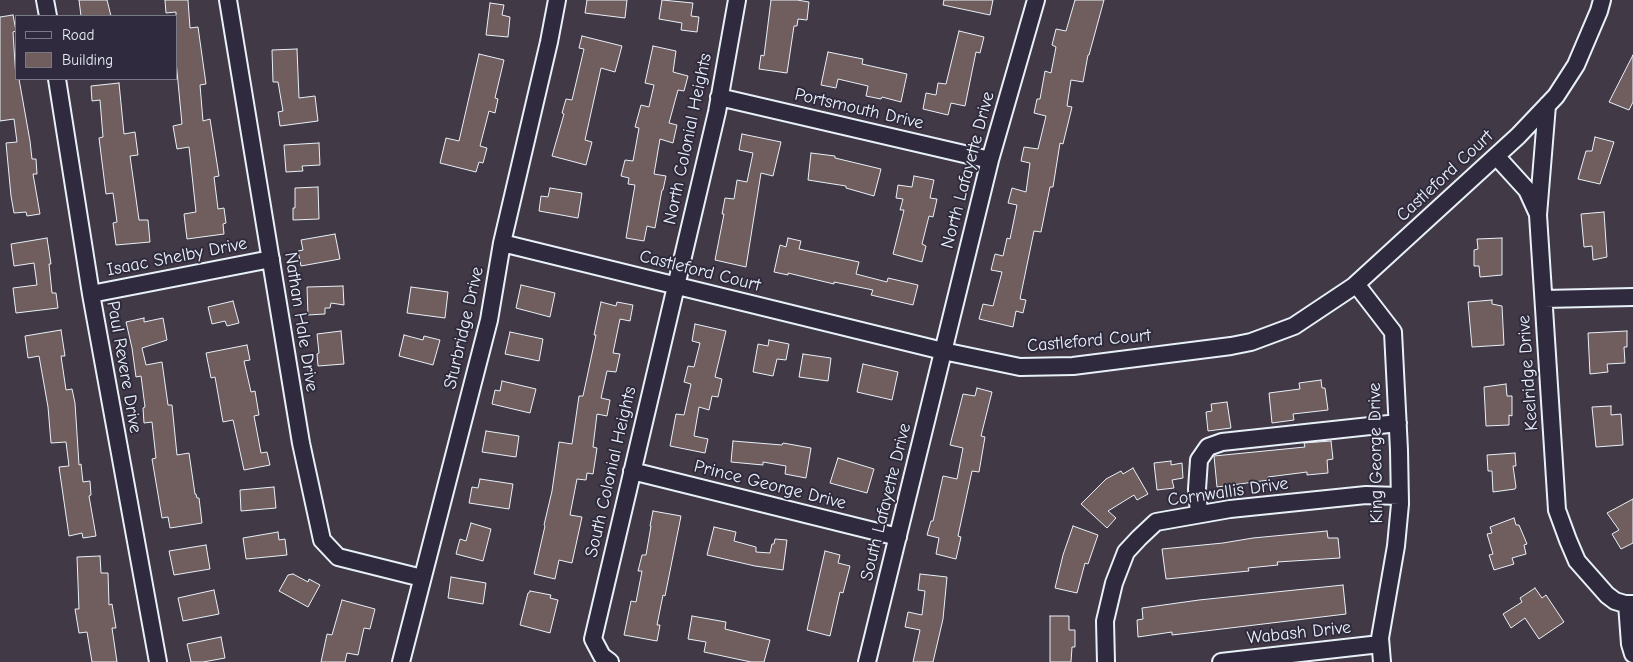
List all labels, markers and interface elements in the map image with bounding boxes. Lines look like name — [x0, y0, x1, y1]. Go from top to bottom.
legend — [15, 15, 178, 80]
text: Road — [62, 26, 94, 44]
text: Building — [62, 51, 113, 69]
street label: North Colonial Heights — [659, 51, 717, 227]
street label: Portsmouth Drive — [792, 84, 926, 134]
street label: North Lafayette Drive — [937, 89, 999, 251]
street label: Castleford Court — [1392, 126, 1498, 226]
street label: Isaac Shelby Drive — [105, 233, 249, 281]
street label: Castleford Court — [637, 245, 763, 297]
street label: Nathan Hale Drive — [279, 251, 323, 393]
street label: Sturbridge Drive — [439, 265, 489, 391]
street label: Paul Revere Drive — [102, 299, 146, 435]
street label: Keelridge Drive — [1513, 314, 1543, 432]
street label: Castleford Court — [1026, 325, 1152, 357]
street label: King George Drive — [1364, 382, 1388, 524]
street label: South Colonial Heights — [581, 384, 641, 560]
street label: South Lafayette Drive — [856, 421, 916, 583]
street label: Prince George Drive — [692, 456, 848, 514]
street label: Cornwallis Drive — [1166, 473, 1290, 511]
street label: Wabash Drive — [1246, 617, 1352, 649]

